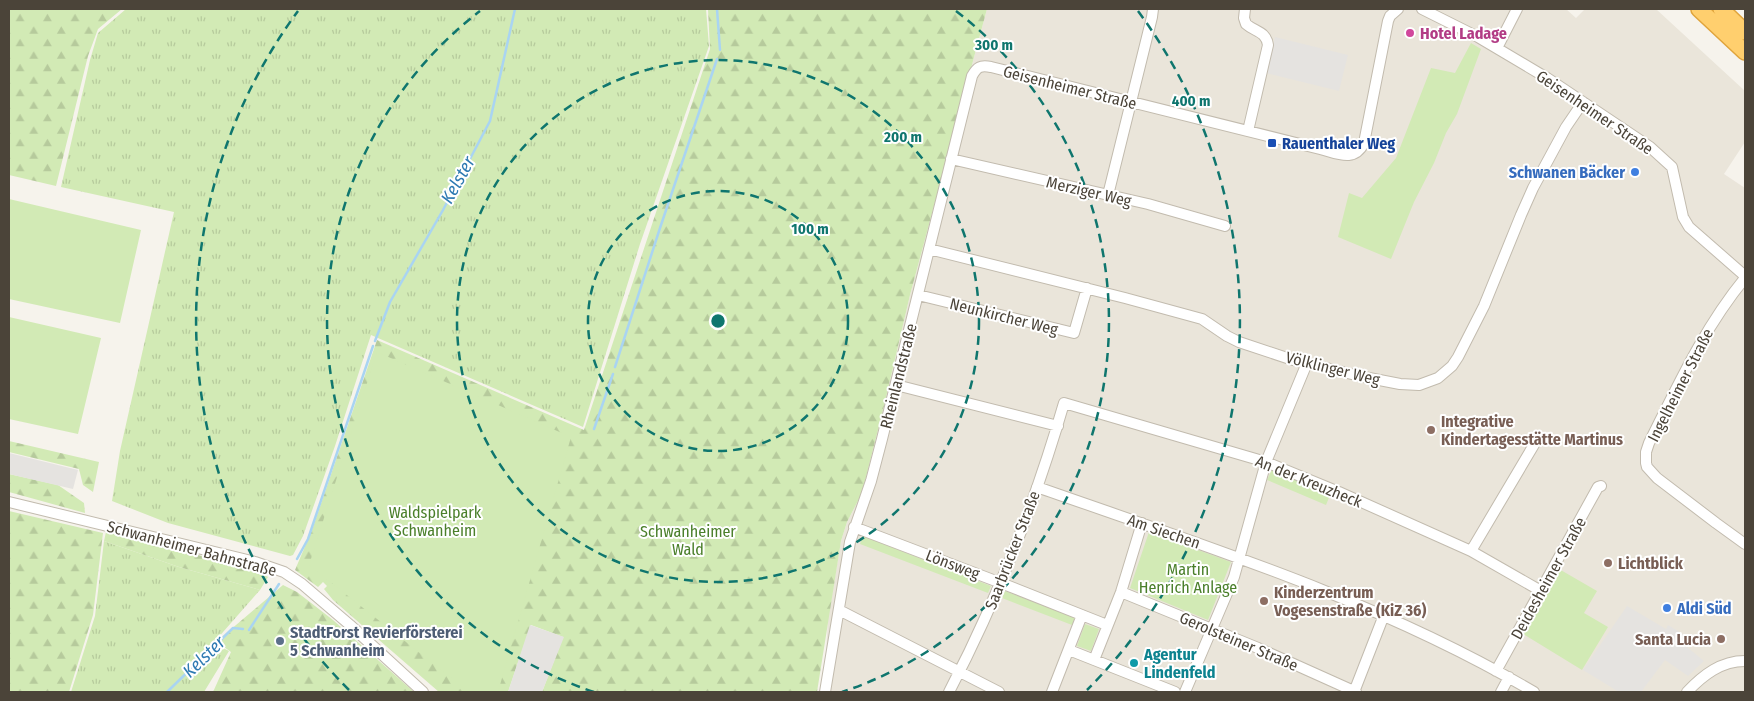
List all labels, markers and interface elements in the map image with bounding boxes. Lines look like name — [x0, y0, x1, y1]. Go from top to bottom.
place label: Hotel Ladage — [1420, 24, 1507, 43]
marker: Hotel Ladage — [1404, 27, 1416, 39]
text: 300 m — [974, 36, 1013, 54]
street label: Geisenheimer Straße — [1001, 62, 1139, 113]
street label: Geisenheimer Straße — [1533, 66, 1657, 159]
text: 400 m — [1172, 92, 1210, 110]
text: 200 m — [883, 128, 922, 146]
place label: Rauenthaler Weg — [1282, 134, 1395, 153]
marker: Rauenthaler Weg — [1266, 137, 1278, 149]
water label: Kelster — [436, 152, 480, 207]
place label: Schwanen Bäcker — [1509, 163, 1625, 182]
marker: Schwanen Bäcker — [1629, 166, 1641, 178]
street label: Merziger Weg — [1044, 172, 1134, 211]
text: 100 m — [791, 220, 829, 238]
street label: Neunkircher Weg — [948, 294, 1060, 339]
centre of rings — [709, 312, 727, 330]
street label: Rheinlandstraße — [876, 321, 921, 431]
street label: Ingelheimer Straße — [1644, 325, 1717, 445]
street label: Völklinger Weg — [1284, 348, 1382, 389]
place label: Integrative Kindertagesstätte Martinus — [1441, 412, 1623, 449]
marker: Integrative Kindertagesstätte Martinus — [1425, 424, 1437, 436]
street label: An der Kreuzheck — [1253, 451, 1365, 512]
street label: Saarbrücker Straße — [981, 488, 1044, 612]
park label: Waldspielpark Schwanheim — [389, 503, 482, 540]
street label: Am Siechen — [1125, 510, 1203, 553]
street label: Deidesheimer Straße — [1507, 514, 1590, 643]
street label: Schwanheimer Bahnstraße — [105, 517, 279, 580]
park label: Schwanheimer Wald — [640, 522, 736, 559]
street label: Lönsweg — [923, 546, 983, 584]
place label: Lichtblick — [1618, 554, 1684, 573]
marker: Lichtblick — [1602, 557, 1614, 569]
park label: Martin Henrich Anlage — [1139, 560, 1237, 597]
place label: Kinderzentrum Vogesenstraße (KiZ 36) — [1273, 583, 1426, 620]
marker: Kinderzentrum Vogesenstraße (KiZ 36) — [1258, 595, 1270, 607]
place label: Aldi Süd — [1676, 599, 1732, 618]
marker: Aldi Süd — [1661, 602, 1673, 614]
street label: Gerolsteiner Straße — [1177, 608, 1301, 675]
place label: StadtForst Revierförsterei 5 Schwanheim — [290, 623, 463, 660]
place label: Santa Lucia — [1635, 630, 1711, 649]
water label: Kelster — [178, 631, 230, 682]
marker: Santa Lucia — [1715, 633, 1727, 645]
marker: StadtForst Revierförsterei 5 Schwanheim — [274, 635, 286, 647]
place label: Agentur Lindenfeld — [1143, 645, 1215, 682]
marker: Agentur Lindenfeld — [1128, 657, 1140, 669]

